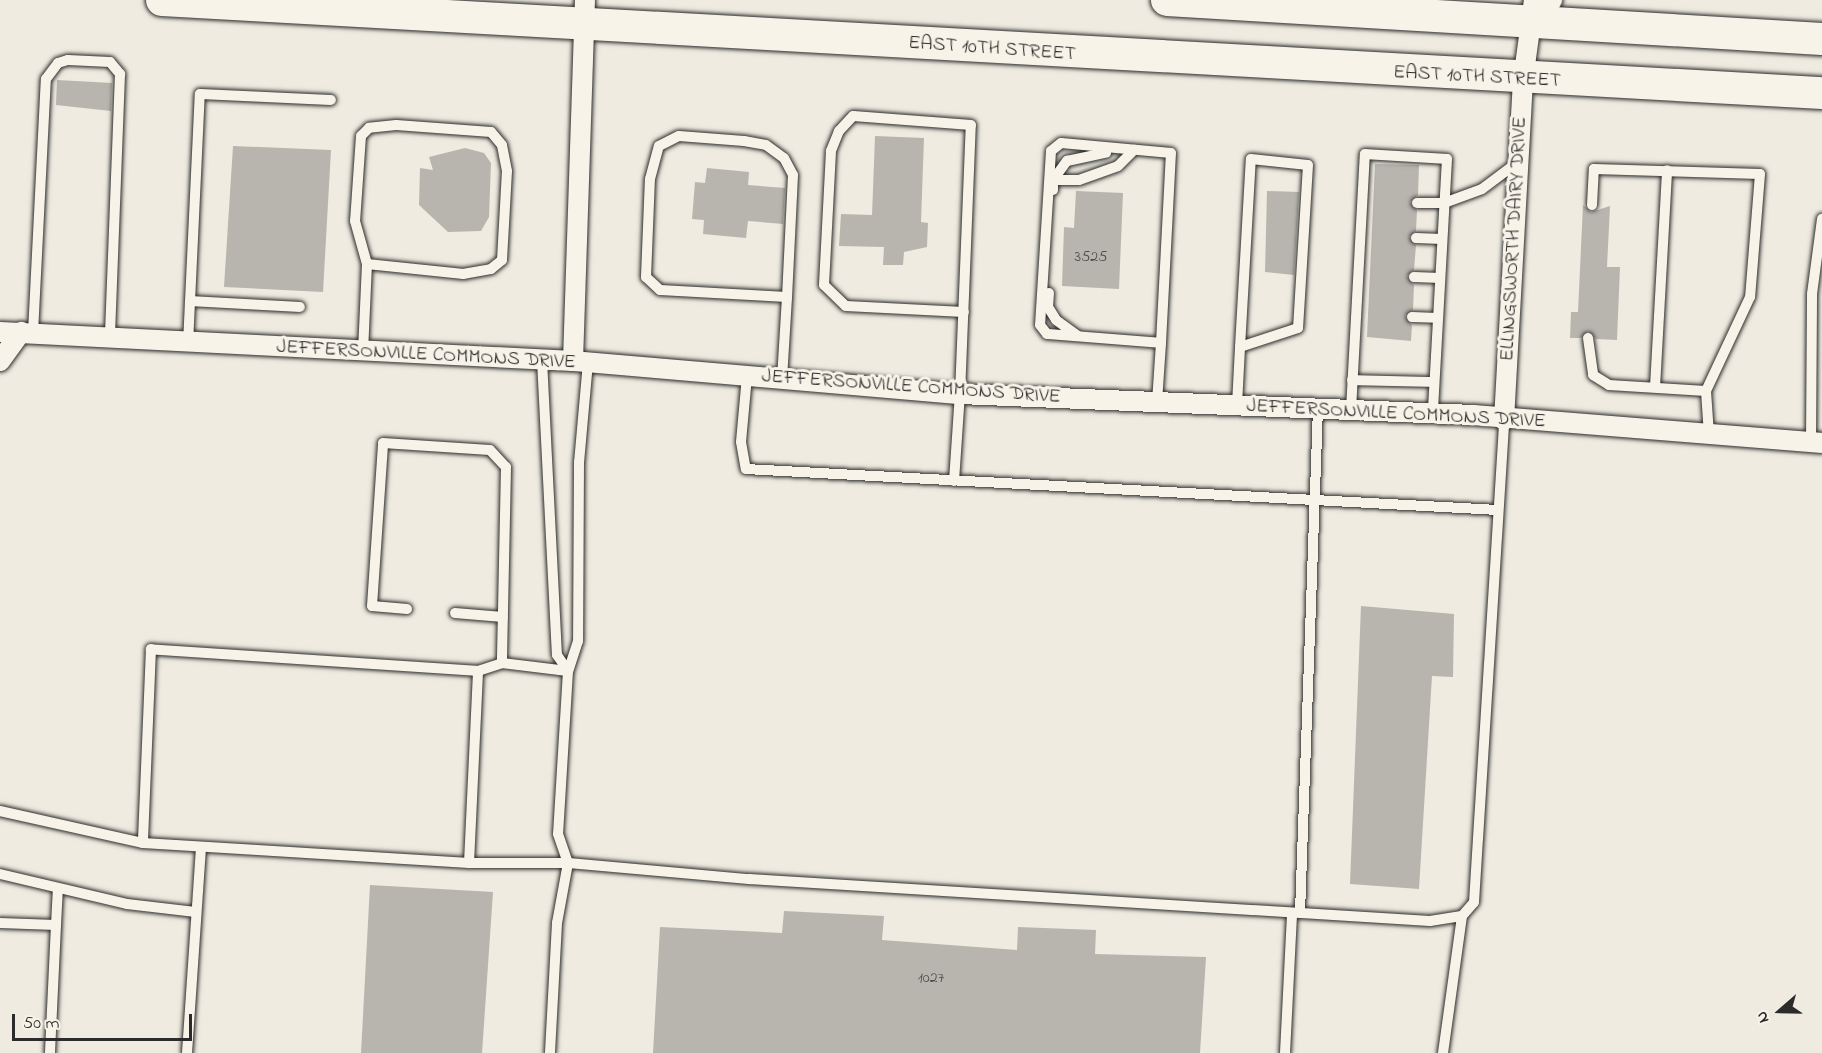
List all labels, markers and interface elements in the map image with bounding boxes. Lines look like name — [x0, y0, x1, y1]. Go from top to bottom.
street label: EAST 10TH STREET — [907, 31, 1077, 67]
street label: EAST 10TH STREET — [1393, 61, 1561, 93]
street label: ELLINGSWORTH DAIRY DRIVE — [1496, 116, 1532, 362]
house number: 3525 — [1075, 247, 1107, 267]
street label: JEFFERSONVILLE COMMONS DRIVE — [276, 335, 576, 375]
street label: JEFFERSONVILLE COMMONS DRIVE — [761, 365, 1061, 409]
street label: JEFFERSONVILLE COMMONS DRIVE — [1246, 394, 1546, 434]
house number: 1027 — [918, 968, 944, 988]
north arrow — [1750, 981, 1810, 1041]
scale bar — [15, 1002, 195, 1040]
text: N — [1750, 1008, 1776, 1026]
text: 50 m — [23, 1011, 60, 1037]

